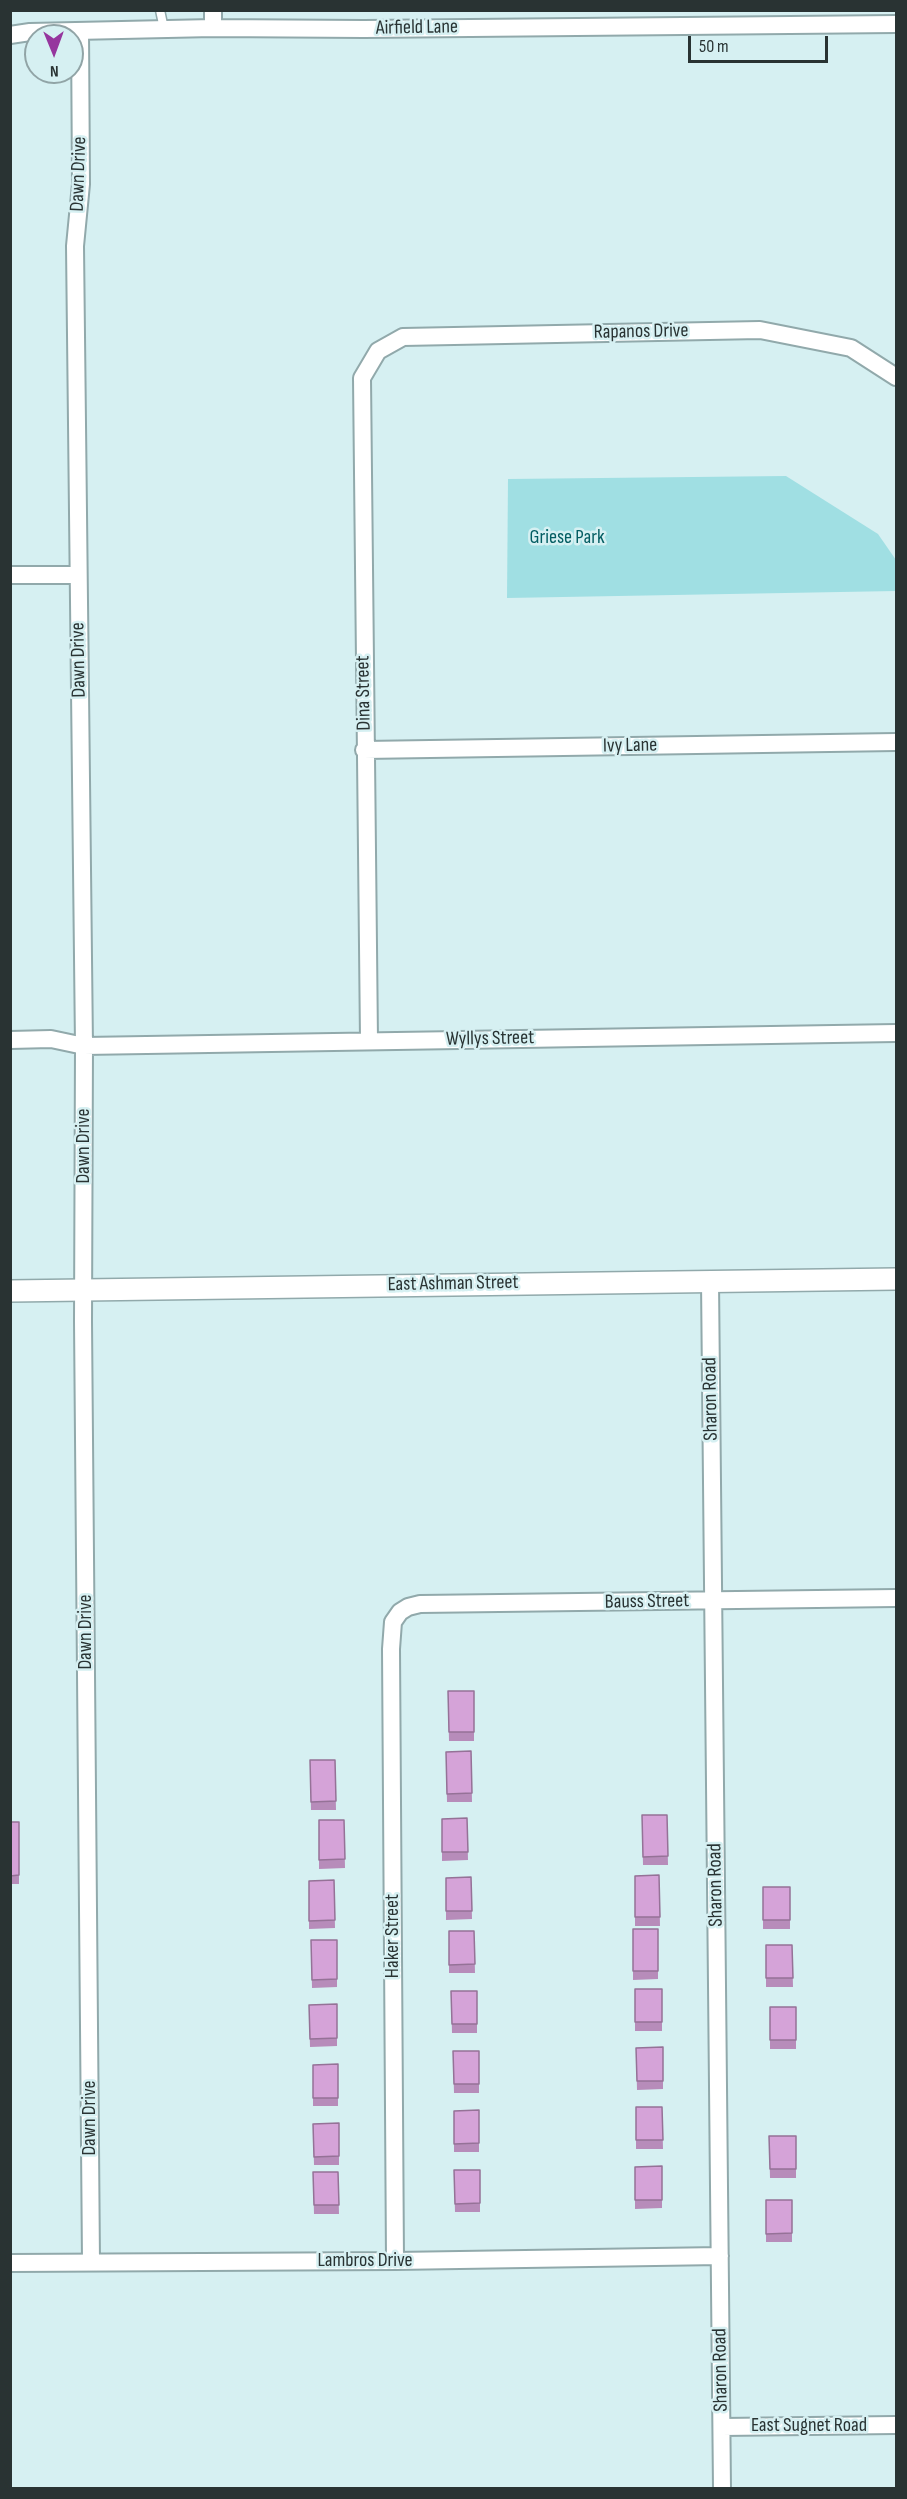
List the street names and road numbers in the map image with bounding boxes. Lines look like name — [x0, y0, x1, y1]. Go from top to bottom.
street label: Airfield Lane — [376, 15, 458, 41]
street label: Dawn Drive — [66, 136, 92, 212]
street label: Rapanos Drive — [593, 319, 689, 345]
street label: Dawn Drive — [66, 622, 92, 698]
street label: Dina Street — [351, 655, 377, 731]
street label: Ivy Lane — [603, 734, 657, 758]
street label: Wyllys Street — [446, 1026, 534, 1052]
street label: Dawn Drive — [72, 1108, 96, 1184]
street label: East Ashman Street — [387, 1271, 519, 1297]
street label: Sharon Road — [698, 1357, 724, 1441]
street label: Bauss Street — [605, 1589, 689, 1615]
street label: Dawn Drive — [74, 1594, 98, 1670]
street label: Sharon Road — [703, 1843, 729, 1927]
street label: Haker Street — [381, 1894, 405, 1978]
street label: Dawn Drive — [78, 2080, 102, 2156]
street label: Lambros Drive — [317, 2249, 413, 2273]
street label: Sharon Road — [708, 2328, 734, 2412]
street label: East Sugnet Road — [751, 2414, 867, 2438]

